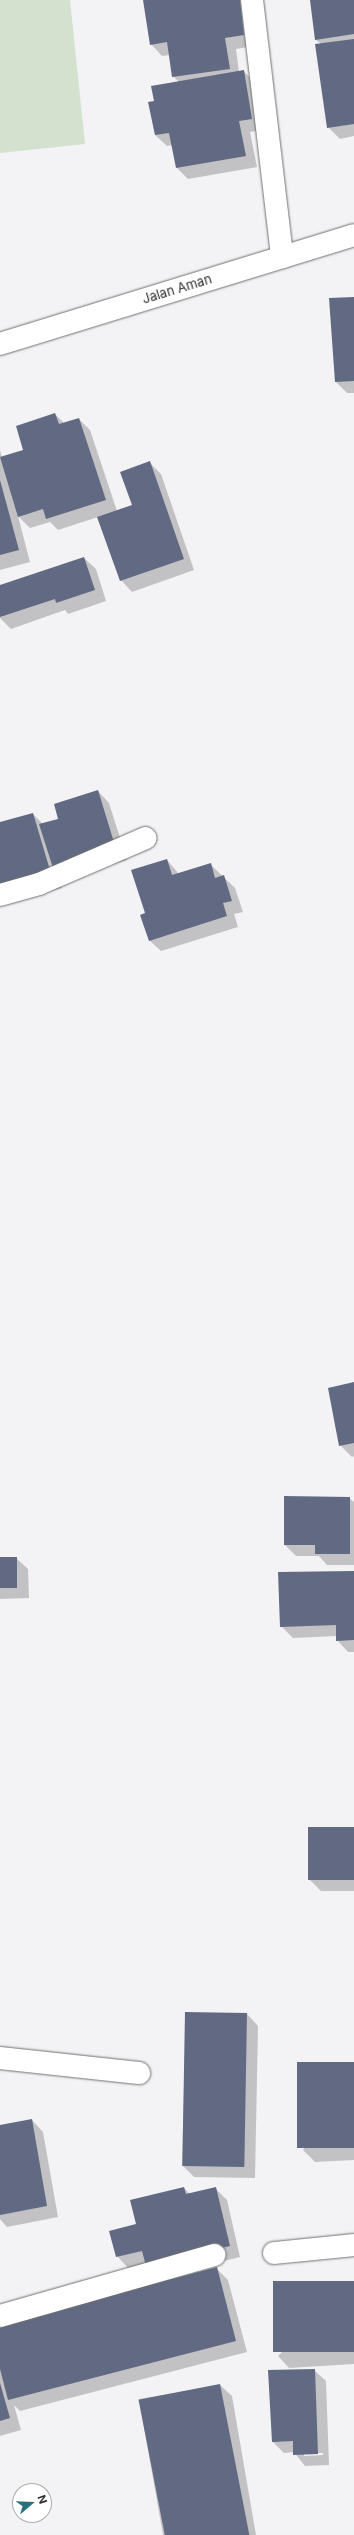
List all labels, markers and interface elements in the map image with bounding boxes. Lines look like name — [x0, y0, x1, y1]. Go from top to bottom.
street label: Jalan Aman — [140, 271, 214, 307]
north arrow — [12, 2483, 52, 2523]
text: N — [34, 2493, 50, 2506]

